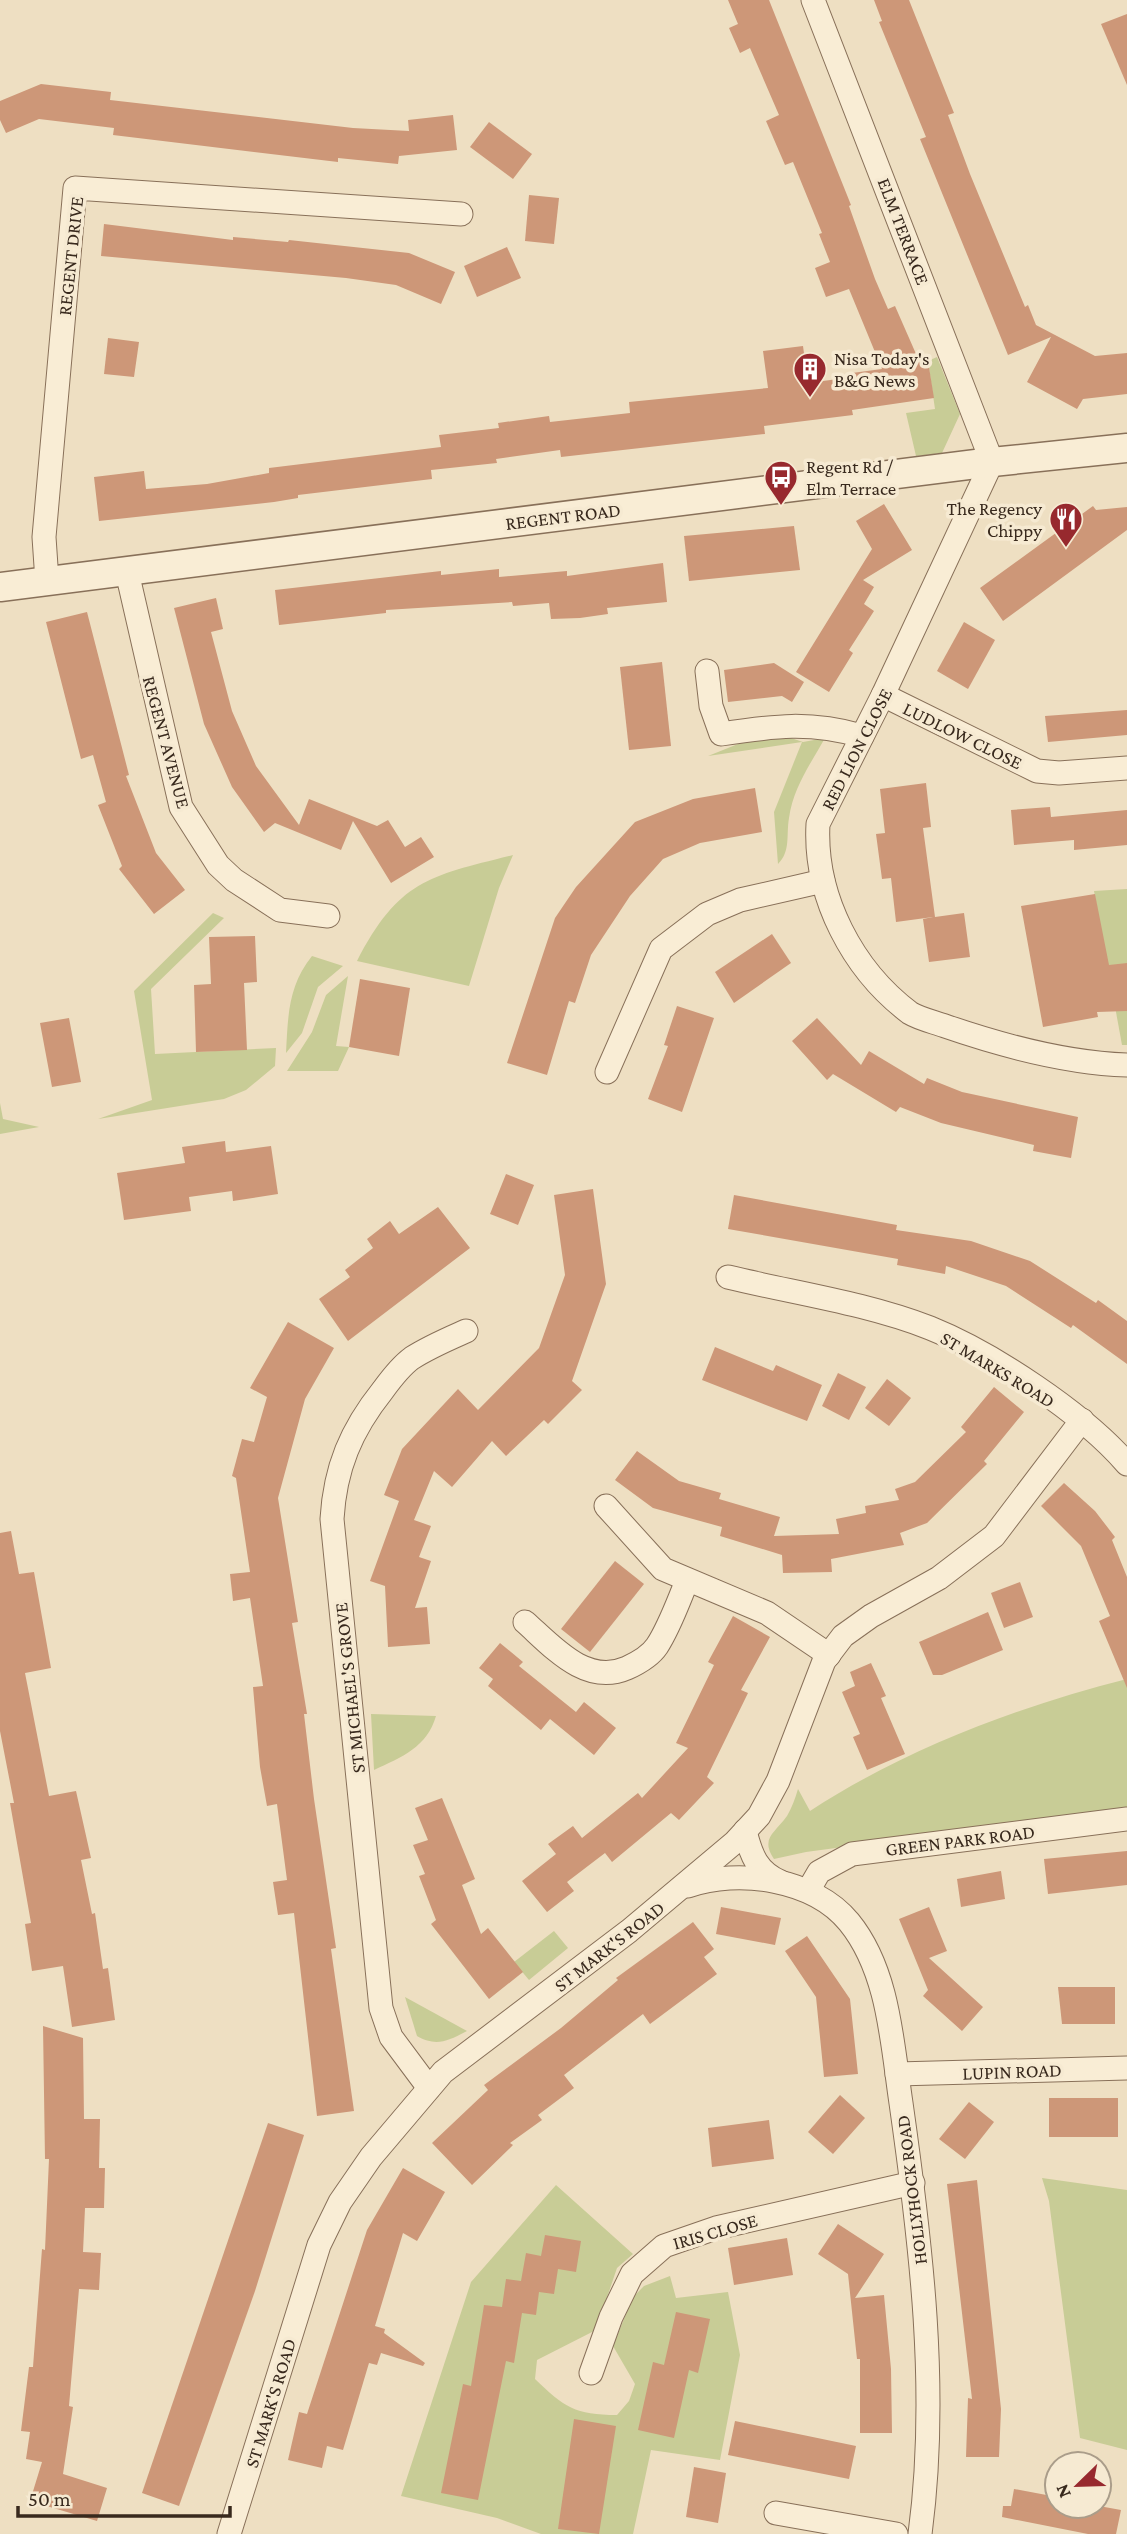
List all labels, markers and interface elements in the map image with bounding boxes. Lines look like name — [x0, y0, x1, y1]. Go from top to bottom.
street label: ELM TERRACE — [874, 175, 933, 287]
street label: REGENT DRIVE — [54, 195, 87, 317]
place label: Nisa Today's B&G News — [834, 348, 930, 391]
building icon: Nisa Today's B&G News — [791, 350, 829, 399]
place label: Regent Rd / Elm Terrace — [806, 456, 896, 499]
bus stop icon: Regent Rd / Elm Terrace — [762, 458, 800, 507]
place label: The Regency Chippy — [947, 498, 1042, 541]
street label: REGENT ROAD — [504, 499, 622, 534]
restaurant icon: The Regency Chippy — [1047, 500, 1085, 549]
street label: REGENT AVENUE — [139, 674, 194, 811]
street label: RED LION CLOSE — [817, 685, 896, 814]
street label: LUDLOW CLOSE — [900, 698, 1026, 773]
street label: ST MARKS ROAD — [937, 1327, 1059, 1412]
street label: ST MICHAEL'S GROVE — [330, 1602, 369, 1774]
street label: GREEN PARK ROAD — [884, 1821, 1036, 1860]
street label: ST MARK'S ROAD — [550, 1897, 669, 1996]
street label: LUPIN ROAD — [962, 2059, 1062, 2084]
street label: HOLLYHOCK ROAD — [892, 2114, 931, 2266]
street label: IRIS CLOSE — [670, 2209, 760, 2254]
street label: ST MARK'S ROAD — [241, 2336, 300, 2470]
north arrow — [1043, 2450, 1113, 2520]
scale bar — [18, 2474, 229, 2518]
text: N — [1051, 2481, 1075, 2502]
text: 50 m — [28, 2487, 71, 2511]

